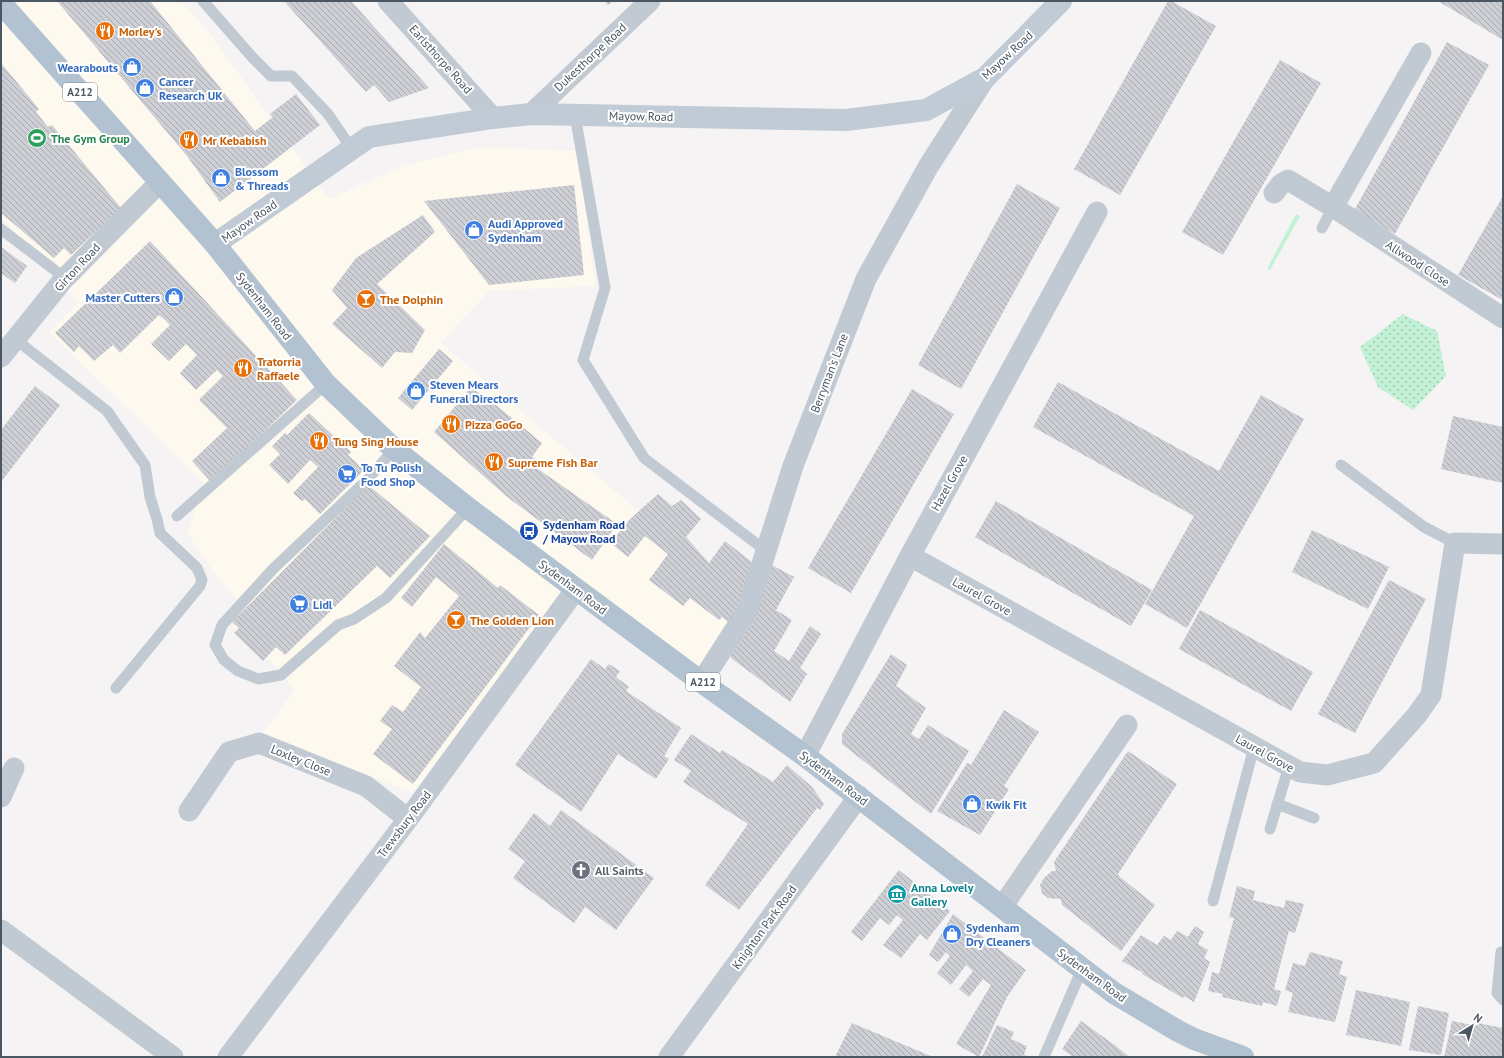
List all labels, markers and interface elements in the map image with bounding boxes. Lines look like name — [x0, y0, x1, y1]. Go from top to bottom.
restaurant icon: Morley's — [94, 20, 116, 42]
street label: Dukesthorpe Road — [551, 20, 629, 94]
street label: Earlsthorpe Road — [406, 22, 476, 96]
place label: Morley's — [119, 24, 162, 39]
street label: Mayow Road — [978, 28, 1036, 82]
shop icon: Wearabouts — [121, 56, 143, 78]
place label: Wearabouts — [57, 60, 118, 75]
place label: Cancer Research UK — [159, 74, 223, 103]
shop icon: Cancer Research UK — [134, 77, 156, 99]
road number: A212 — [63, 83, 97, 101]
street label: Mayow Road — [609, 108, 673, 124]
sports icon: The Gym Group — [26, 127, 48, 149]
restaurant icon: Mr Kebabish — [178, 129, 200, 151]
place label: The Gym Group — [51, 131, 130, 146]
place label: Mr Kebabish — [203, 133, 266, 148]
place label: Blossom & Threads — [235, 164, 289, 193]
shop icon: Blossom & Threads — [210, 167, 232, 189]
street label: Mayow Road — [218, 196, 280, 246]
place label: Audi Approved Sydenham — [488, 216, 563, 245]
shop icon: Audi Approved Sydenham — [463, 219, 485, 241]
street label: Allwood Close — [1383, 237, 1453, 289]
street label: Girton Road — [51, 240, 103, 294]
street label: Sydenham Road — [233, 269, 295, 343]
shop icon: Master Cutters — [163, 286, 185, 308]
bar icon: The Dolphin — [355, 288, 377, 310]
place label: Master Cutters — [85, 290, 160, 305]
place label: The Dolphin — [380, 292, 443, 307]
street label: Berryman's Lane — [807, 331, 851, 415]
place label: Tratorria Raffaele — [257, 354, 301, 383]
restaurant icon: Tratorria Raffaele — [232, 357, 254, 379]
place label: Steven Mears Funeral Directors — [430, 377, 518, 406]
shop icon: Steven Mears Funeral Directors — [405, 380, 427, 402]
restaurant icon: Pizza GoGo — [440, 413, 462, 435]
place label: Pizza GoGo — [465, 417, 523, 432]
restaurant icon: Tung Sing House — [308, 430, 330, 452]
place label: Tung Sing House — [333, 434, 419, 449]
restaurant icon: Supreme Fish Bar — [483, 451, 505, 473]
street label: Hazel Grove — [928, 452, 970, 514]
place label: Supreme Fish Bar — [508, 455, 598, 470]
place label: To Tu Polish Food Shop — [361, 460, 422, 489]
supermarket icon: To Tu Polish Food Shop — [336, 463, 358, 485]
place label: Sydenham Road / Mayow Road — [542, 517, 625, 546]
bus stop icon: Sydenham Road / Mayow Road — [518, 520, 540, 542]
street label: Sydenham Road — [536, 556, 610, 618]
street label: Laurel Grove — [950, 574, 1014, 618]
supermarket icon: Lidl — [288, 593, 310, 615]
place label: Lidl — [313, 597, 333, 612]
bar icon: The Golden Lion — [445, 609, 467, 631]
place label: The Golden Lion — [470, 613, 554, 628]
road number: A212 — [686, 673, 720, 691]
street label: Laurel Grove — [1233, 731, 1297, 775]
street label: Loxley Close — [269, 741, 333, 779]
street label: Sydenham Road — [797, 747, 871, 809]
street label: Trewsbury Road — [374, 787, 434, 861]
shop icon: Kwik Fit — [961, 793, 983, 815]
place label: Kwik Fit — [986, 797, 1028, 812]
church icon: All Saints — [570, 859, 592, 881]
place label: All Saints — [595, 863, 644, 878]
place label: Anna Lovely Gallery — [911, 880, 974, 909]
street label: Knighton Park Road — [728, 882, 800, 972]
museum icon: Anna Lovely Gallery — [886, 883, 908, 905]
place label: Sydenham Dry Cleaners — [966, 920, 1030, 949]
shop icon: Sydenham Dry Cleaners — [941, 923, 963, 945]
street label: Sydenham Road — [1054, 945, 1130, 1005]
north arrow — [1452, 1006, 1492, 1046]
text: N — [1471, 1010, 1485, 1026]

